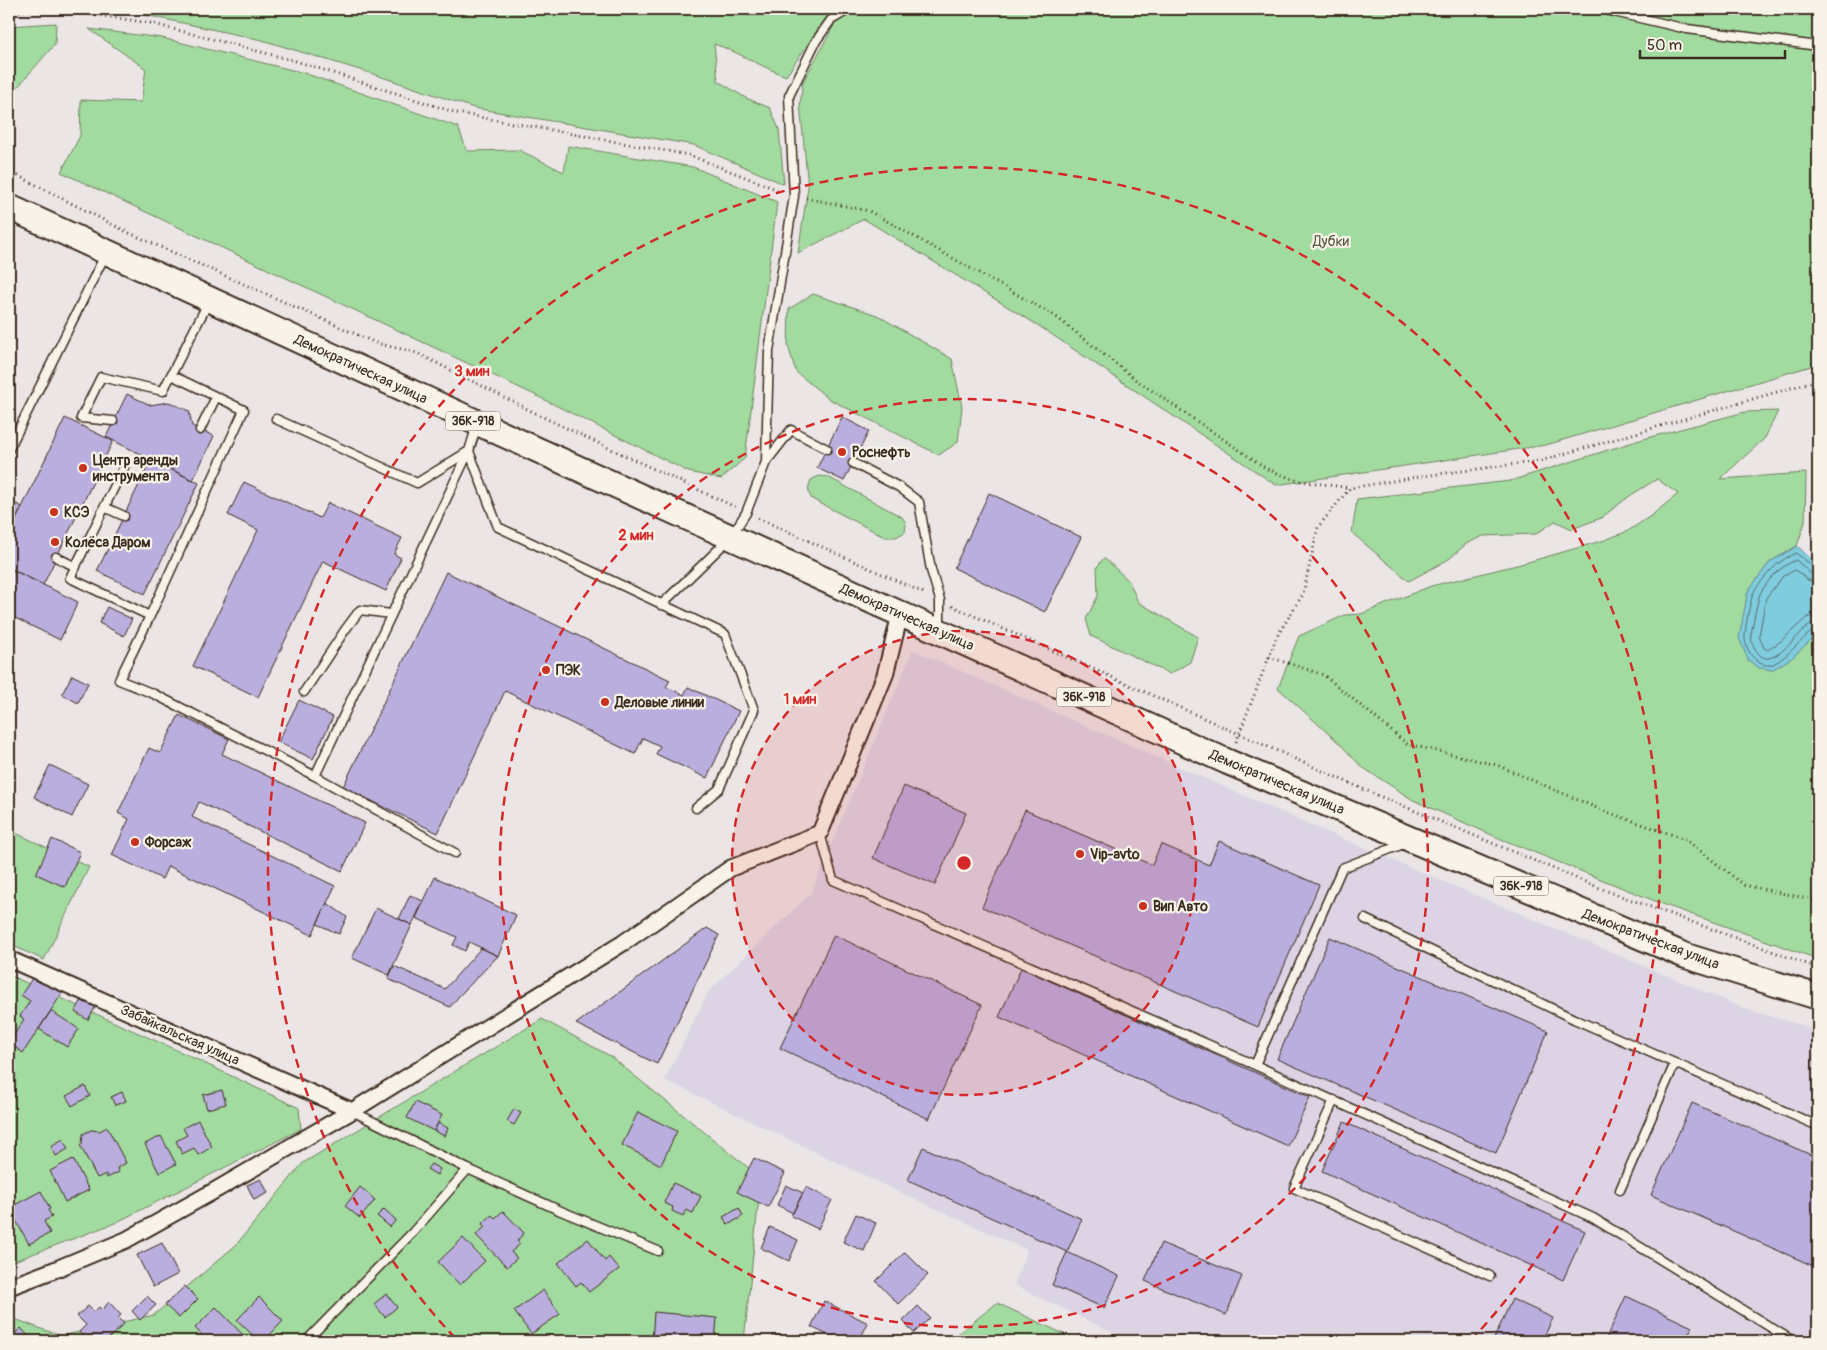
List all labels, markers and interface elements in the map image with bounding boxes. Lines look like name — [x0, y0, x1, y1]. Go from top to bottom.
scale bar — [1640, 28, 1784, 60]
text: 50 m — [1647, 36, 1682, 55]
park label: Дубки — [1312, 233, 1349, 250]
street label: Демократическая улица — [291, 330, 430, 407]
text: 3 мин — [454, 362, 490, 381]
road number: 36К-918 — [446, 412, 500, 431]
place label: Роснефть — [852, 444, 911, 461]
marker: Роснефть — [836, 446, 848, 458]
place label: Центр аренды инструмента — [92, 452, 178, 485]
marker: Центр аренды инструмента — [77, 462, 89, 474]
place label: КСЭ — [64, 504, 90, 521]
marker: КСЭ — [48, 506, 60, 518]
text: 2 мин — [618, 526, 654, 545]
place label: Колёса Даром — [65, 534, 150, 551]
marker: Колёса Даром — [49, 536, 61, 548]
street label: Демократическая улица — [836, 579, 977, 654]
place label: ПЭК — [556, 662, 581, 679]
marker: ПЭК — [540, 664, 552, 676]
road number: 36К-918 — [1056, 688, 1112, 706]
text: 1 мин — [783, 690, 817, 709]
place label: Деловые линии — [614, 694, 705, 711]
marker: Деловые линии — [599, 696, 611, 708]
street label: Демократическая улица — [1206, 745, 1347, 818]
place label: Форсаж — [144, 834, 192, 851]
marker: Форсаж — [129, 836, 141, 848]
place label: Vip-avto — [1090, 846, 1140, 863]
marker: Vip-avto — [1074, 848, 1086, 860]
centre of rings — [955, 854, 973, 872]
road number: 36К-918 — [1494, 876, 1548, 896]
place label: Вип Авто — [1153, 898, 1208, 915]
marker: Вип Авто — [1137, 900, 1149, 912]
street label: Демократическая улица — [1579, 905, 1722, 973]
street label: Забайкальская улица — [118, 1001, 242, 1069]

